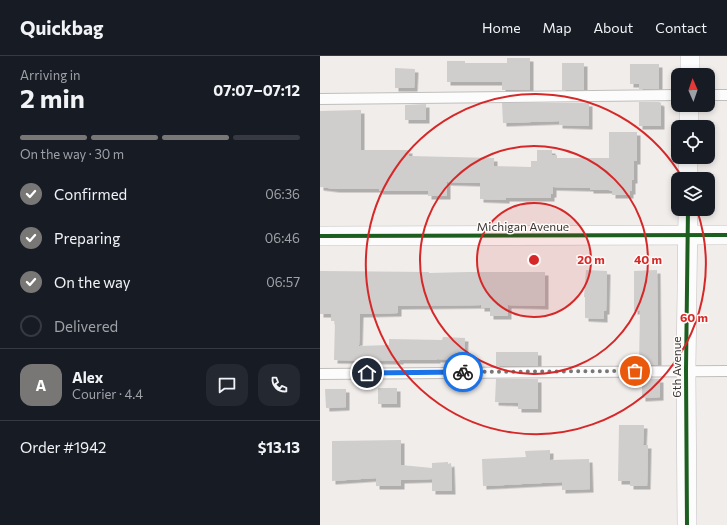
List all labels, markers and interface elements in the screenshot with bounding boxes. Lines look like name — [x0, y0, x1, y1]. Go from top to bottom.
text: Quickbag — [20, 16, 103, 39]
text: Home — [482, 19, 521, 36]
text: Map — [543, 19, 571, 36]
text: About — [593, 19, 633, 36]
text: Contact — [655, 19, 707, 36]
text: Arriving in — [20, 67, 80, 83]
north arrow — [671, 68, 715, 112]
map controls — [671, 68, 715, 216]
text: 07:07–07:12 — [213, 81, 300, 99]
text: 2 min — [20, 82, 85, 113]
button: locate — [671, 120, 715, 164]
text: On the way · 30 m — [20, 146, 124, 162]
button: layers — [671, 172, 715, 216]
icon: check — [20, 183, 42, 205]
text: Confirmed — [54, 185, 127, 203]
text: 06:36 — [265, 186, 300, 202]
street label: Michigan Avenue — [477, 219, 569, 233]
icon: check — [20, 227, 42, 249]
text: Preparing — [54, 229, 120, 247]
text: 06:46 — [265, 230, 300, 246]
text: 20 m — [577, 252, 605, 266]
text: 40 m — [634, 252, 662, 266]
centre of rings — [527, 253, 541, 267]
icon: check — [20, 271, 42, 293]
text: On the way — [54, 273, 131, 291]
text: 06:57 — [266, 274, 300, 290]
text: 60 m — [680, 310, 708, 324]
text: Delivered — [54, 317, 118, 335]
street label: 6th Avenue — [669, 336, 683, 398]
courier — [443, 352, 483, 392]
pin — [618, 354, 652, 388]
pin — [350, 356, 384, 390]
icon: bag — [624, 360, 646, 382]
icon: bike — [452, 361, 474, 383]
icon: home — [356, 362, 378, 384]
button: chat — [206, 364, 248, 406]
button: phone — [258, 364, 300, 406]
text: Alex — [72, 368, 103, 386]
text: A — [36, 376, 46, 394]
text: Courier · 4.4 — [72, 386, 143, 402]
text: Order #1942 — [20, 438, 106, 456]
text: $13.13 — [258, 438, 300, 456]

